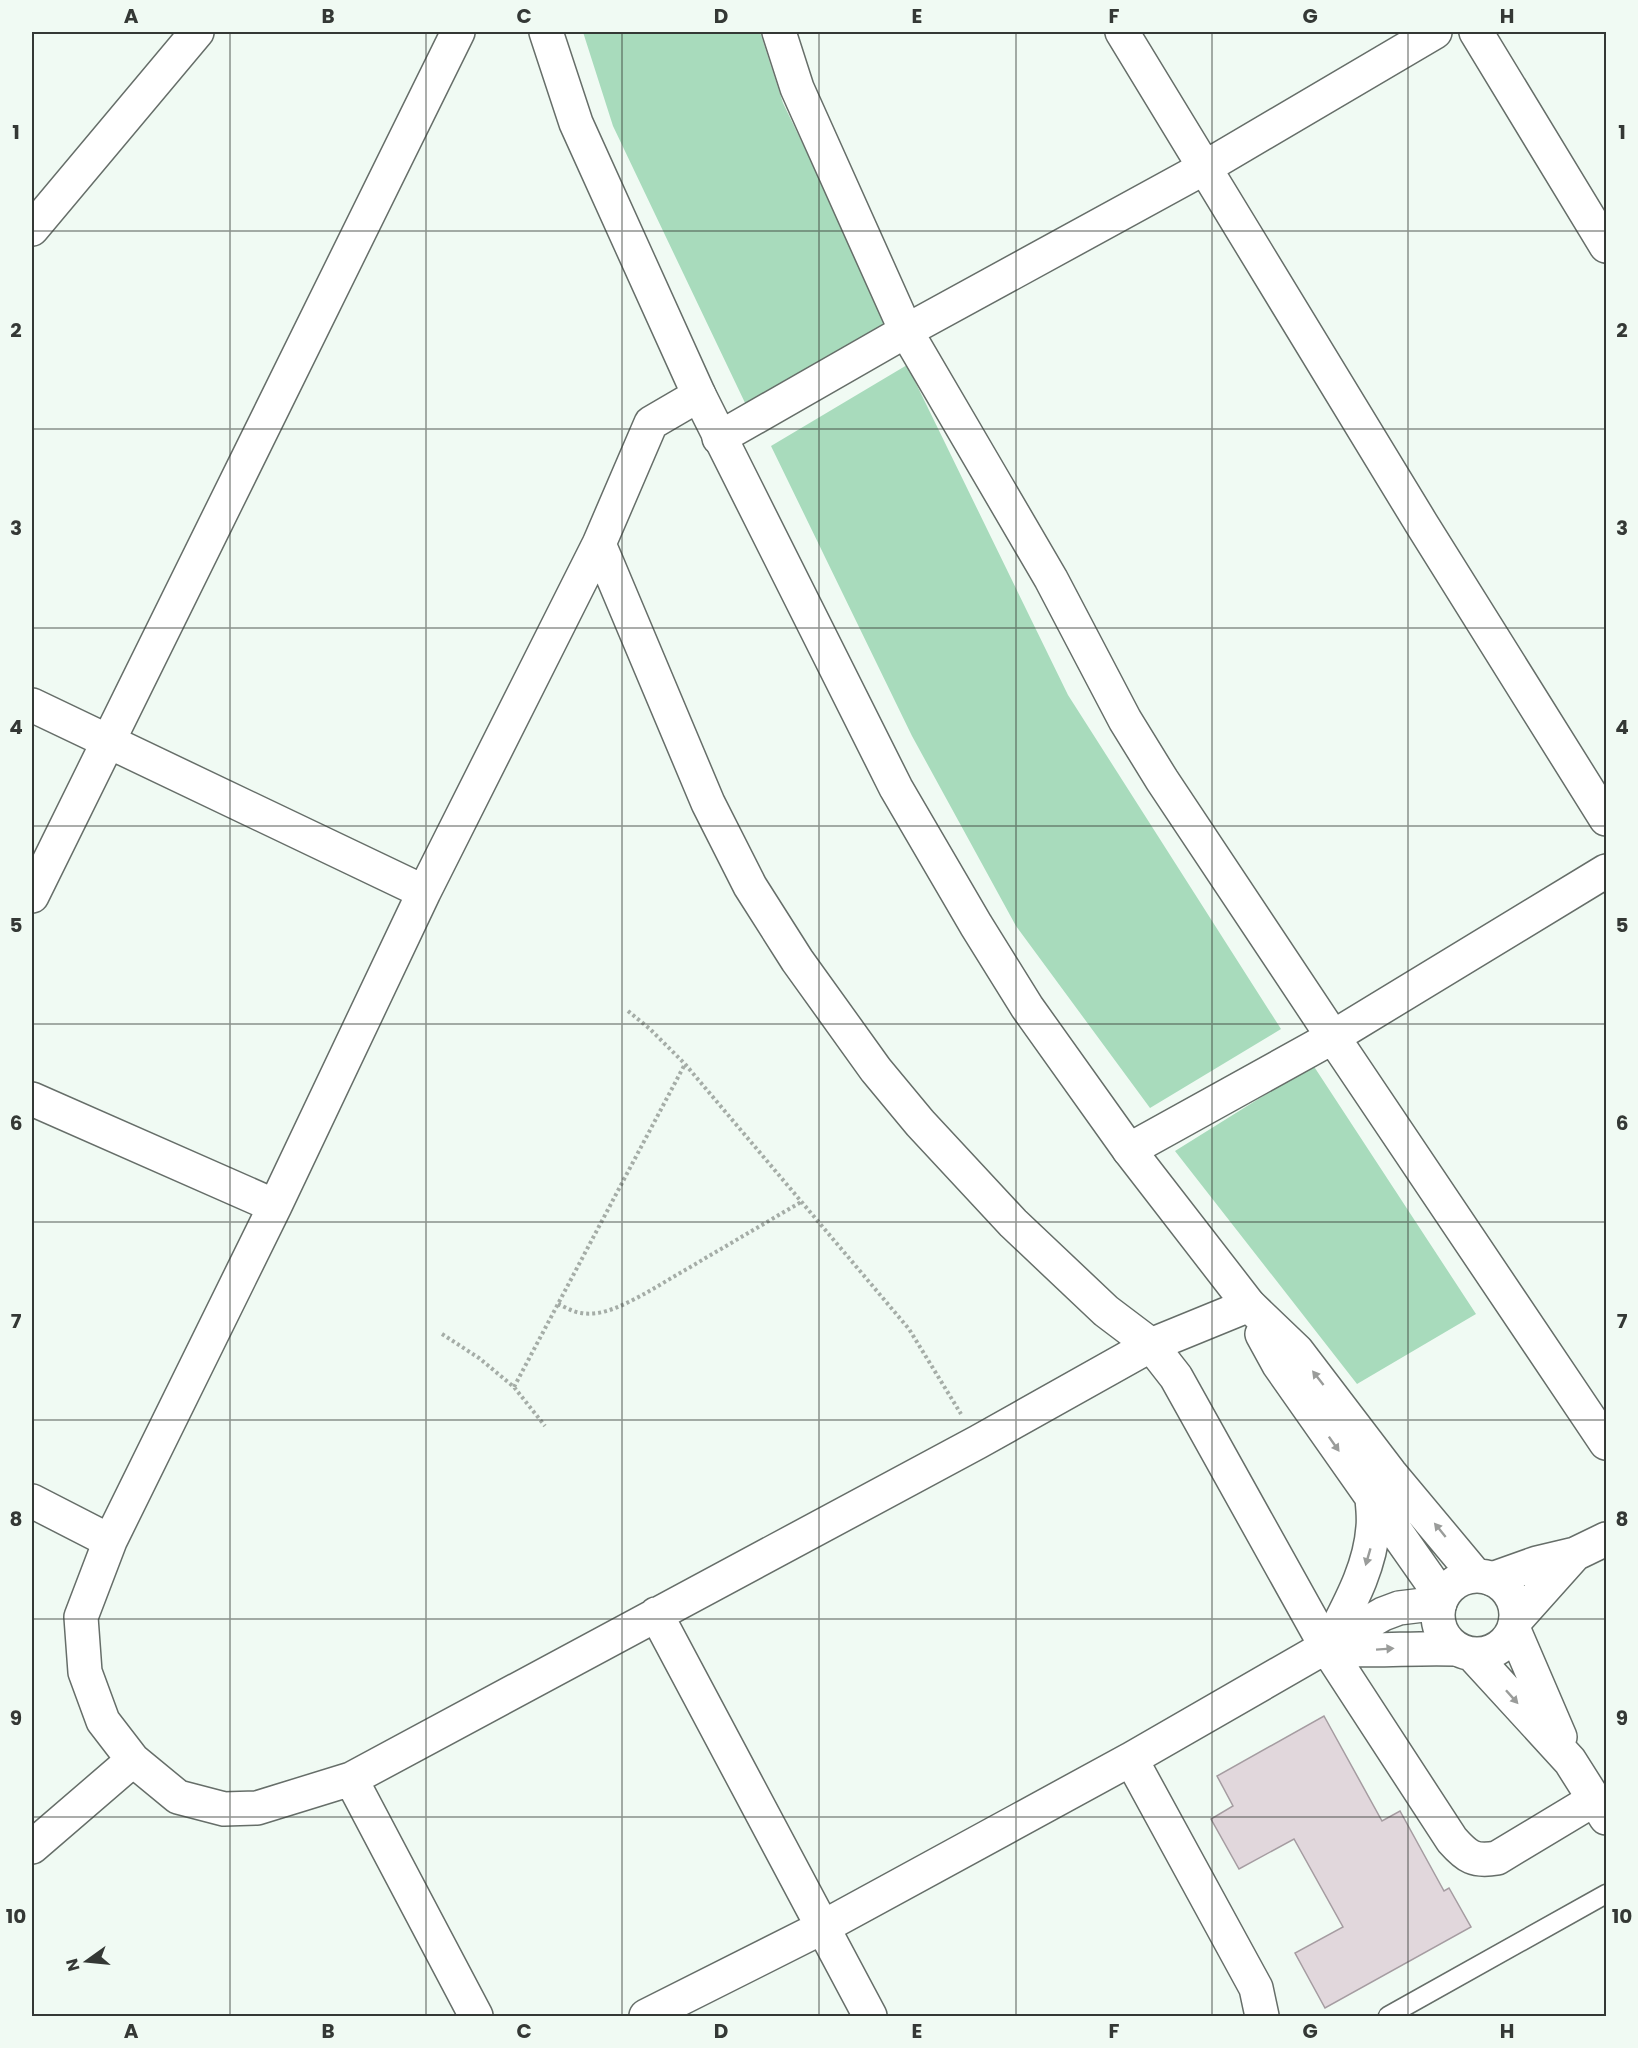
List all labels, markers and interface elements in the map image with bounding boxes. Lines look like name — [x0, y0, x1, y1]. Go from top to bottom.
text: A — [124, 2, 139, 30]
text: B — [321, 2, 335, 30]
text: C — [516, 2, 532, 30]
text: D — [714, 2, 728, 30]
text: E — [912, 2, 922, 30]
text: F — [1109, 2, 1120, 30]
text: G — [1302, 2, 1318, 30]
text: H — [1500, 2, 1514, 30]
text: 1 — [12, 118, 20, 146]
text: 1 — [1618, 118, 1626, 146]
text: 2 — [10, 316, 22, 344]
text: 2 — [1616, 316, 1628, 344]
text: 3 — [10, 514, 22, 542]
text: 3 — [1616, 514, 1628, 542]
text: 4 — [9, 713, 23, 741]
text: 4 — [1615, 713, 1629, 741]
text: 5 — [10, 911, 23, 939]
text: 5 — [1616, 911, 1629, 939]
text: 6 — [10, 1109, 22, 1137]
text: 6 — [1616, 1109, 1628, 1137]
text: 7 — [11, 1307, 22, 1335]
text: 7 — [1617, 1307, 1628, 1335]
one-way arrow — [1311, 1370, 1324, 1386]
one-way arrow — [1328, 1436, 1340, 1452]
text: 8 — [10, 1505, 22, 1533]
text: 8 — [1616, 1505, 1628, 1533]
one-way arrow — [1434, 1523, 1446, 1538]
one-way arrow — [1362, 1548, 1372, 1566]
one-way arrow — [1376, 1645, 1395, 1654]
one-way arrow — [1505, 1689, 1518, 1704]
text: 9 — [10, 1704, 22, 1732]
text: 9 — [1616, 1704, 1628, 1732]
text: 10 — [6, 1902, 26, 1930]
text: 10 — [1612, 1902, 1632, 1930]
north arrow — [57, 1931, 117, 1991]
text: N — [60, 1956, 86, 1974]
text: A — [124, 2017, 139, 2045]
text: B — [321, 2017, 335, 2045]
text: C — [516, 2017, 532, 2045]
text: D — [714, 2017, 728, 2045]
text: E — [912, 2017, 922, 2045]
text: F — [1109, 2017, 1120, 2045]
text: G — [1302, 2017, 1318, 2045]
text: H — [1500, 2017, 1514, 2045]

